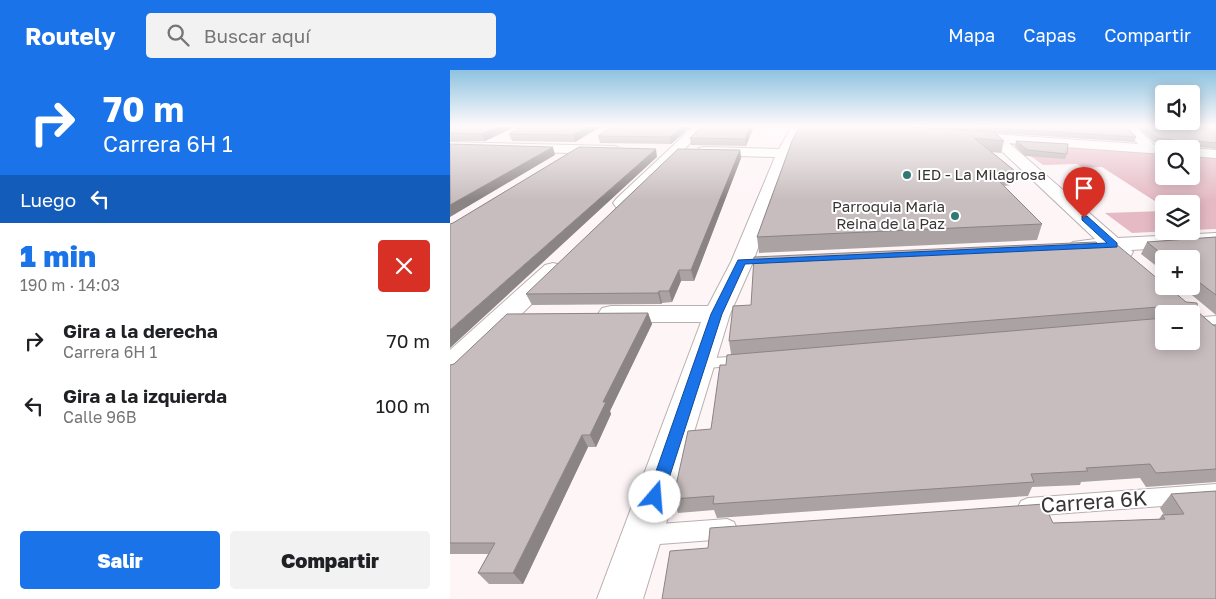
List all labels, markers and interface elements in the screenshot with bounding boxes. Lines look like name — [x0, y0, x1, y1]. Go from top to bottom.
search box — [146, 13, 496, 58]
text: Routely — [25, 21, 116, 50]
icon: search — [164, 21, 192, 49]
text: Buscar aquí — [204, 24, 310, 47]
text: Mapa — [948, 24, 995, 46]
text: Capas — [1023, 24, 1076, 46]
text: Compartir — [1104, 24, 1191, 46]
map controls — [1155, 85, 1200, 350]
button: sound — [1155, 85, 1200, 130]
text: 70 m — [103, 88, 184, 130]
icon: right — [20, 90, 85, 155]
text: Carrera 6H 1 — [103, 130, 233, 157]
button: search — [1155, 140, 1200, 185]
place label: IED - La Milagrosa — [917, 165, 1046, 183]
pin — [1063, 167, 1105, 218]
marker: IED - La Milagrosa — [901, 169, 913, 181]
icon: arrive — [1070, 174, 1098, 202]
icon: left — [86, 185, 114, 213]
text: Luego — [20, 188, 76, 211]
button: layers — [1155, 195, 1200, 240]
place label: Parroquia Maria Reina de la Paz — [832, 197, 945, 232]
marker: Parroquia Maria Reina de la Paz — [949, 210, 961, 222]
text: 1 min — [20, 238, 96, 274]
button: close — [378, 240, 430, 292]
button: + — [1155, 250, 1200, 295]
text: 190 m · 14:03 — [20, 275, 120, 295]
button: − — [1155, 305, 1200, 350]
text: Gira a la derecha — [63, 319, 218, 342]
icon: right — [20, 327, 48, 355]
text: 70 m — [387, 329, 430, 352]
text: Carrera 6H 1 — [63, 342, 157, 362]
text: Gira a la izquierda — [63, 384, 227, 407]
icon: left — [20, 392, 48, 420]
text: 100 m — [376, 394, 430, 417]
text: Calle 96B — [63, 407, 136, 427]
position arrow — [628, 470, 680, 522]
street label: Carrera 6K — [1040, 484, 1148, 518]
button: Salir — [20, 531, 220, 589]
button: Compartir — [230, 531, 430, 589]

